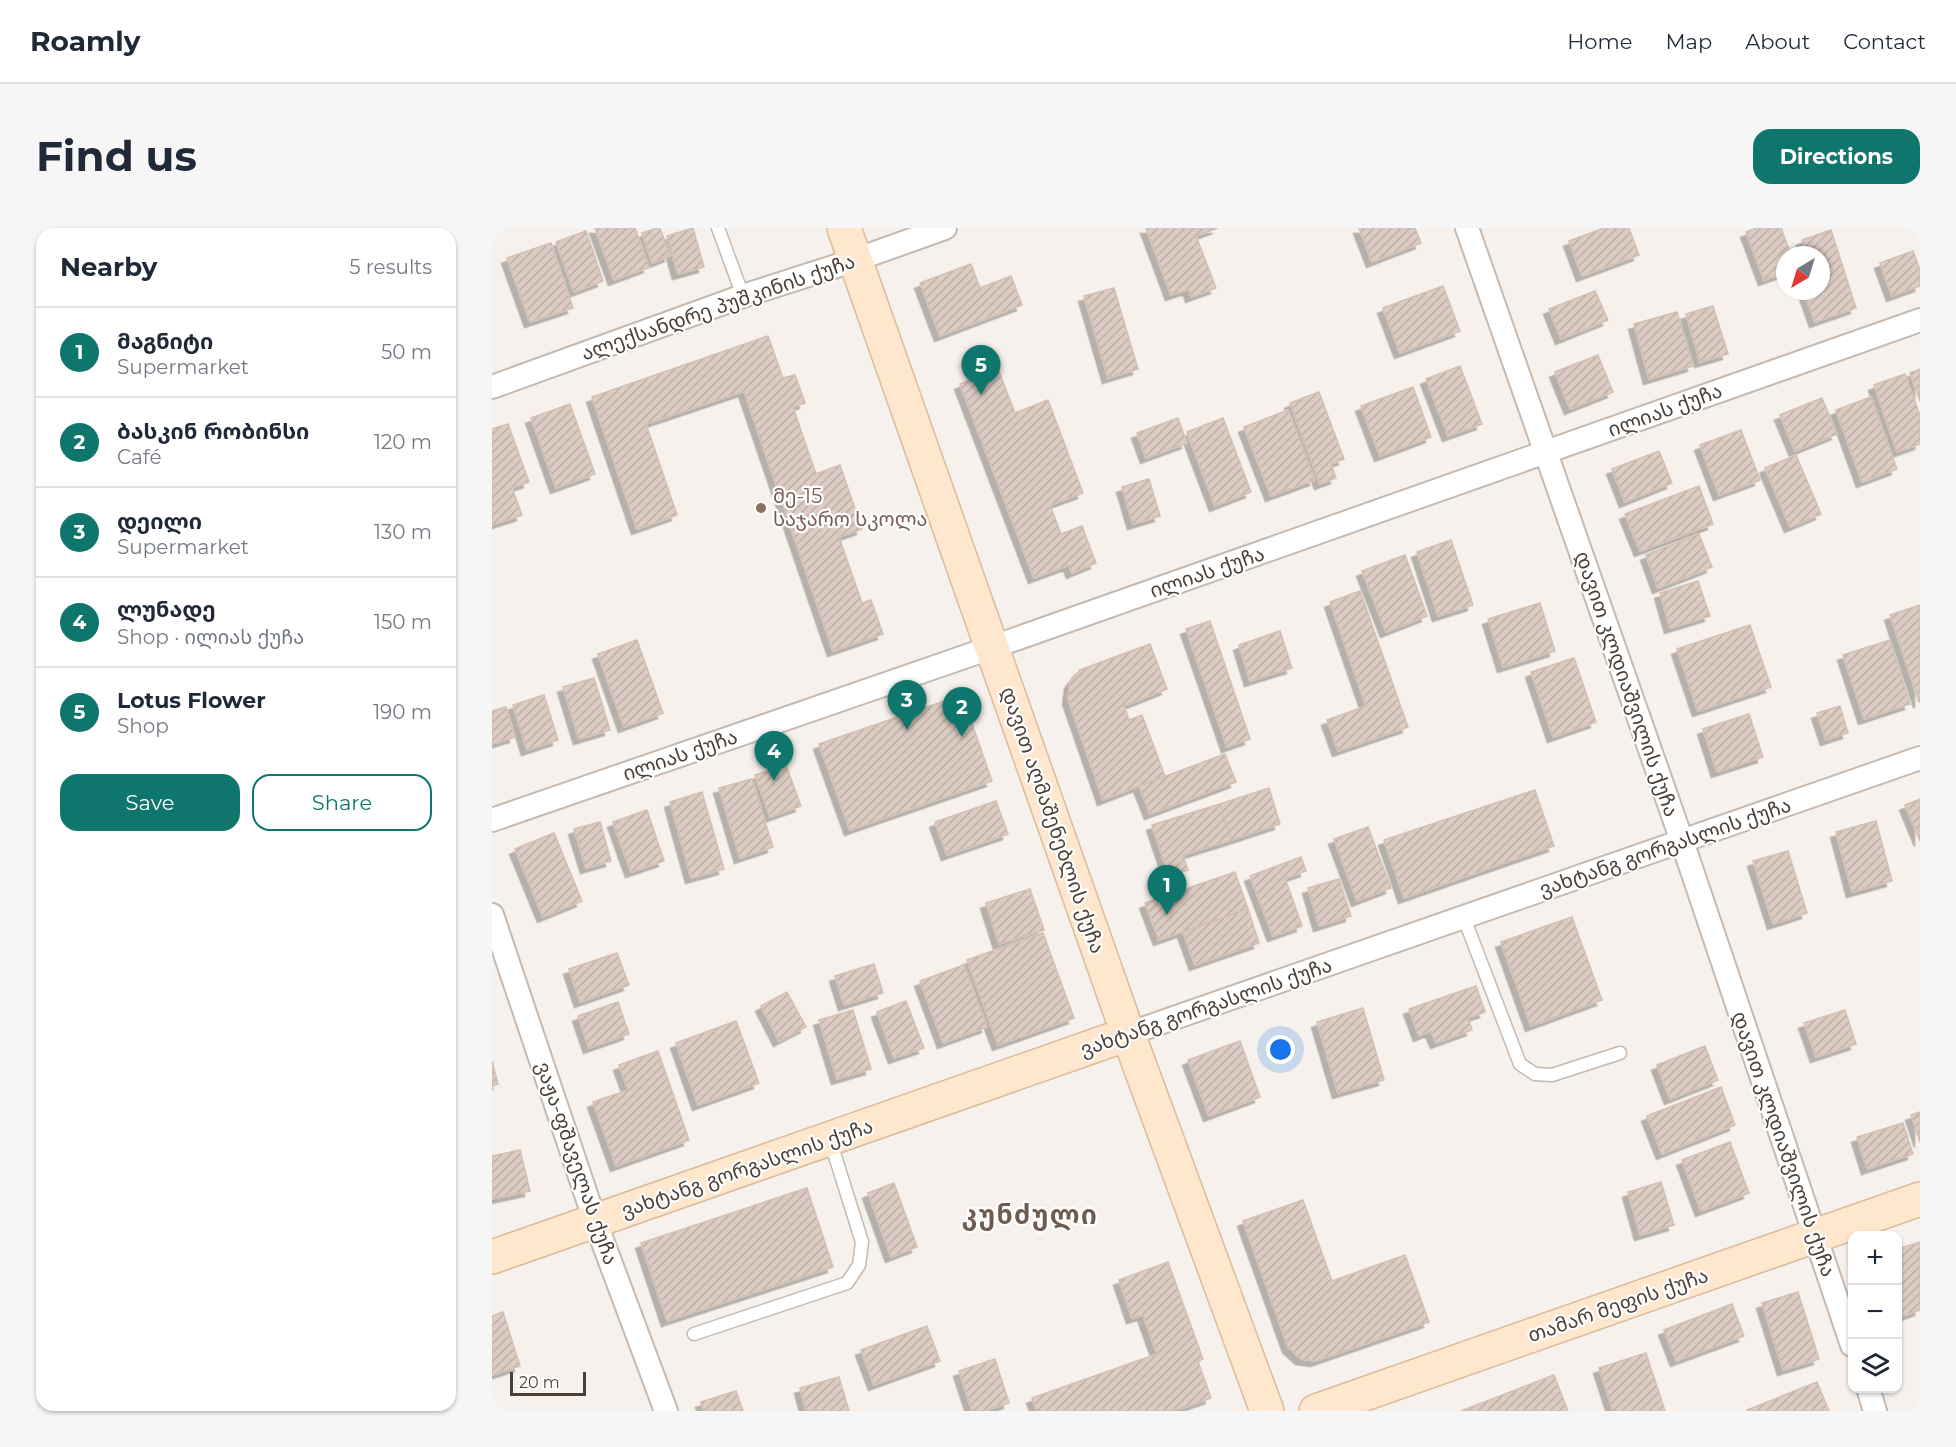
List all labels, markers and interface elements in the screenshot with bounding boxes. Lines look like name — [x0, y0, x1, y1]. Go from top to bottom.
text: Roamly — [30, 24, 140, 58]
text: Home — [1567, 29, 1632, 54]
text: Map — [1665, 29, 1712, 54]
text: About — [1745, 29, 1810, 54]
text: Contact — [1843, 29, 1926, 54]
button: Directions — [1753, 129, 1920, 184]
text: Find us — [36, 130, 197, 182]
north arrow — [1776, 246, 1830, 300]
street label: ალექსანდრე პუშკინის ქუჩა — [578, 249, 858, 366]
text: Nearby — [60, 251, 157, 283]
text: 5 results — [349, 255, 432, 279]
text: მაგნიტი — [117, 328, 213, 355]
text: 1 — [76, 340, 83, 364]
text: 50 m — [381, 340, 432, 364]
pin: 5 — [962, 346, 1000, 395]
text: Supermarket — [117, 355, 249, 379]
street label: ილიას ქუჩა — [1605, 378, 1726, 443]
text: ბასკინ რობინსი — [117, 418, 309, 445]
text: 2 — [74, 430, 85, 454]
text: 120 m — [374, 430, 432, 454]
text: Café — [117, 445, 162, 469]
place label: მე-15 საჯარო სკოლა — [773, 484, 927, 532]
marker: მე-15 საჯარო სკოლა — [754, 501, 768, 515]
text: დეილი — [117, 508, 202, 535]
text: 3 — [74, 520, 85, 544]
text: 130 m — [374, 520, 432, 544]
text: Supermarket — [117, 535, 249, 559]
street label: ილიას ქუჩა — [1146, 541, 1268, 604]
street label: დავით კლდიაშვილის ქუჩა — [1569, 548, 1684, 820]
text: ლუნადე — [117, 596, 216, 623]
text: 4 — [73, 610, 86, 634]
text: 150 m — [374, 610, 432, 634]
text: Shop · ილიას ქუჩა — [117, 625, 304, 649]
pin: 3 — [888, 680, 926, 730]
street label: დავით აღმაშენებლის ქუჩა — [995, 683, 1110, 957]
text: Lotus Flower — [117, 687, 266, 714]
pin: 2 — [942, 688, 982, 737]
text: 5 — [74, 700, 85, 724]
text: 190 m — [373, 700, 432, 724]
text: Shop — [117, 714, 169, 738]
street label: ილიას ქუჩა — [619, 724, 741, 787]
pin: 4 — [754, 732, 794, 781]
button: Save — [60, 774, 240, 831]
button: Share — [252, 774, 432, 831]
street label: ვახტანგ გორგასლის ქუჩა — [1536, 793, 1794, 902]
pin: 1 — [1148, 866, 1186, 915]
street label: ვახტანგ გორგასლის ქუჩა — [1077, 953, 1335, 1062]
street label: დავით კლდიაშვილის ქუჩა — [1726, 1008, 1841, 1280]
your location — [1266, 1035, 1295, 1064]
street label: ვაჟა-ფშაველას ქუჩა — [530, 1058, 623, 1268]
street label: ვახტანგ გორგასლის ქუჩა — [618, 1114, 876, 1223]
district label: კუნძული — [962, 1199, 1098, 1231]
map controls — [1848, 1231, 1902, 1393]
button: + — [1848, 1231, 1902, 1285]
street label: თამარ მეფის ქუჩა — [1525, 1263, 1711, 1347]
button: − — [1848, 1285, 1902, 1339]
button: layers — [1848, 1339, 1902, 1393]
scale bar — [510, 1369, 586, 1396]
text: 20 m — [519, 1373, 560, 1392]

